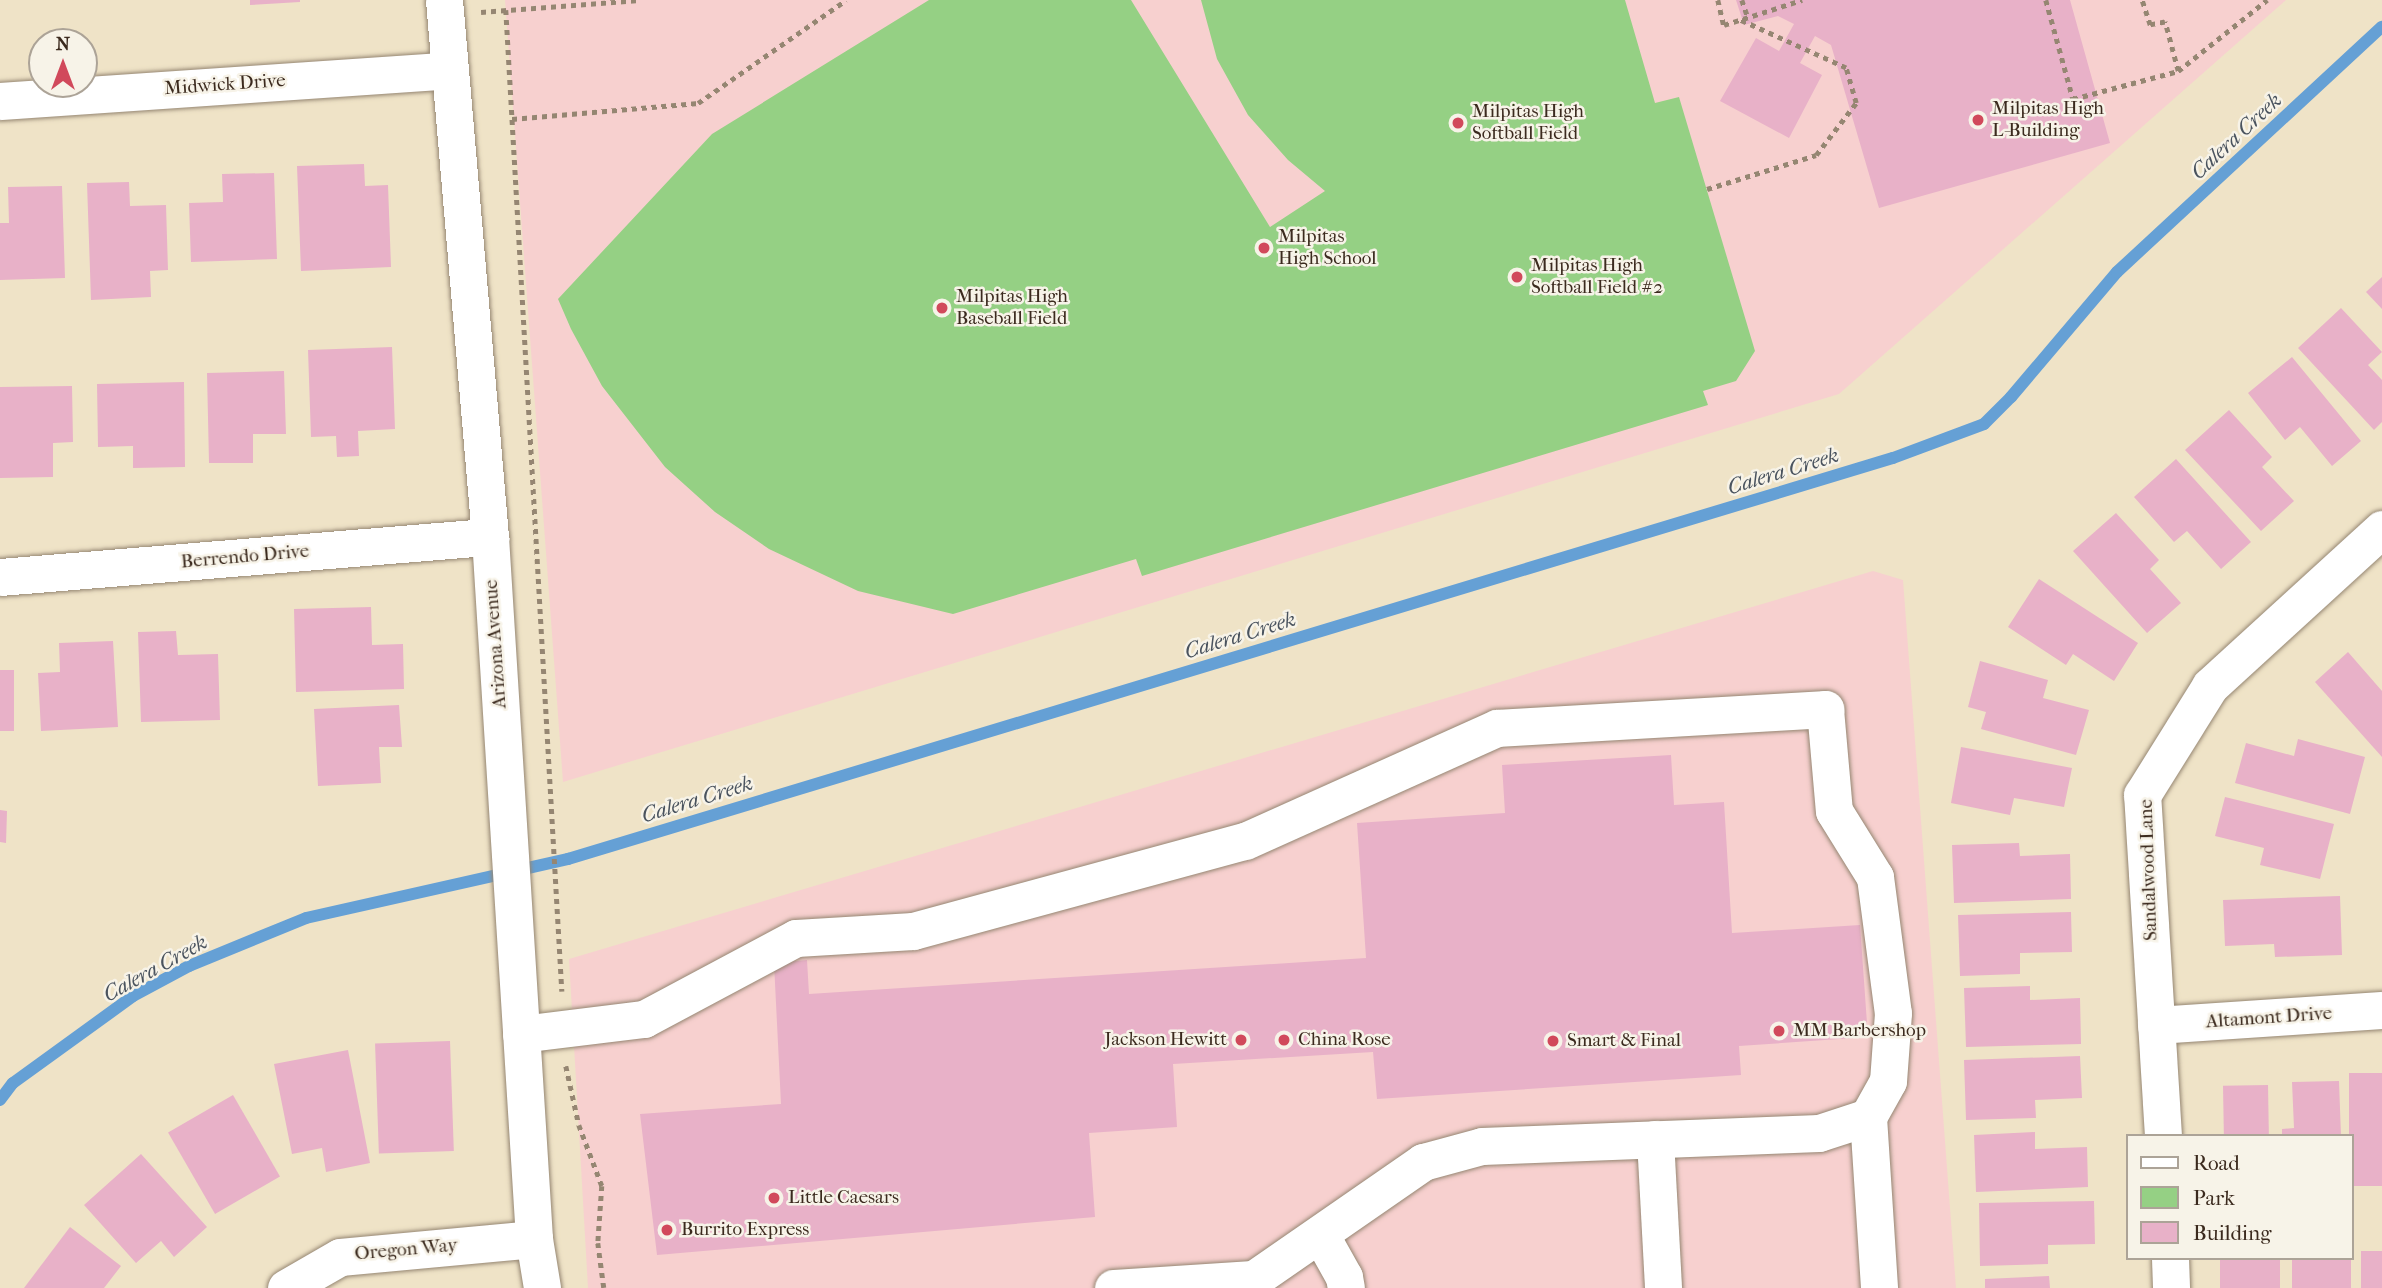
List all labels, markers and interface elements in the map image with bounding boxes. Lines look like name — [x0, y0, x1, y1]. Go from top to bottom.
north arrow — [28, 28, 98, 98]
text: N — [56, 33, 70, 55]
street label: Midwick Drive — [164, 69, 286, 101]
water label: Calera Creek — [2185, 88, 2287, 184]
place label: Milpitas High L-Building — [1992, 98, 2104, 142]
place label: Milpitas High Softball Field — [1472, 101, 1584, 145]
marker: Milpitas High L-Building — [1970, 112, 1986, 128]
marker: Milpitas High Softball Field — [1450, 115, 1466, 131]
place label: Milpitas High School — [1278, 226, 1377, 270]
marker: Milpitas High School — [1256, 240, 1272, 256]
place label: Milpitas High Softball Field #2 — [1531, 255, 1663, 299]
marker: Milpitas High Softball Field #2 — [1509, 269, 1525, 285]
place label: Milpitas High Baseball Field — [956, 286, 1068, 330]
marker: Milpitas High Baseball Field — [934, 300, 950, 316]
water label: Calera Creek — [1724, 442, 1842, 500]
street label: Berrendo Drive — [180, 540, 310, 574]
street label: Arizona Avenue — [480, 579, 512, 709]
water label: Calera Creek — [1181, 606, 1299, 664]
water label: Calera Creek — [638, 770, 756, 828]
street label: Sandalwood Lane — [2135, 799, 2163, 941]
water label: Calera Creek — [99, 929, 211, 1007]
street label: Altamont Drive — [2205, 1002, 2333, 1034]
place label: MM Barbershop — [1793, 1020, 1926, 1042]
marker: MM Barbershop — [1771, 1023, 1787, 1039]
place label: Jackson Hewitt — [1105, 1029, 1227, 1051]
place label: China Rose — [1298, 1029, 1391, 1051]
place label: Smart & Final — [1567, 1030, 1681, 1052]
marker: Jackson Hewitt — [1233, 1032, 1249, 1048]
marker: China Rose — [1276, 1032, 1292, 1048]
marker: Smart & Final — [1545, 1033, 1561, 1049]
legend — [2126, 1134, 2354, 1260]
text: Road — [2193, 1151, 2240, 1175]
text: Park — [2193, 1186, 2235, 1210]
place label: Little Caesars — [788, 1187, 899, 1209]
marker: Little Caesars — [766, 1190, 782, 1206]
place label: Burrito Express — [681, 1219, 809, 1241]
text: Building — [2193, 1221, 2271, 1245]
marker: Burrito Express — [659, 1222, 675, 1238]
street label: Oregon Way — [354, 1234, 458, 1266]

